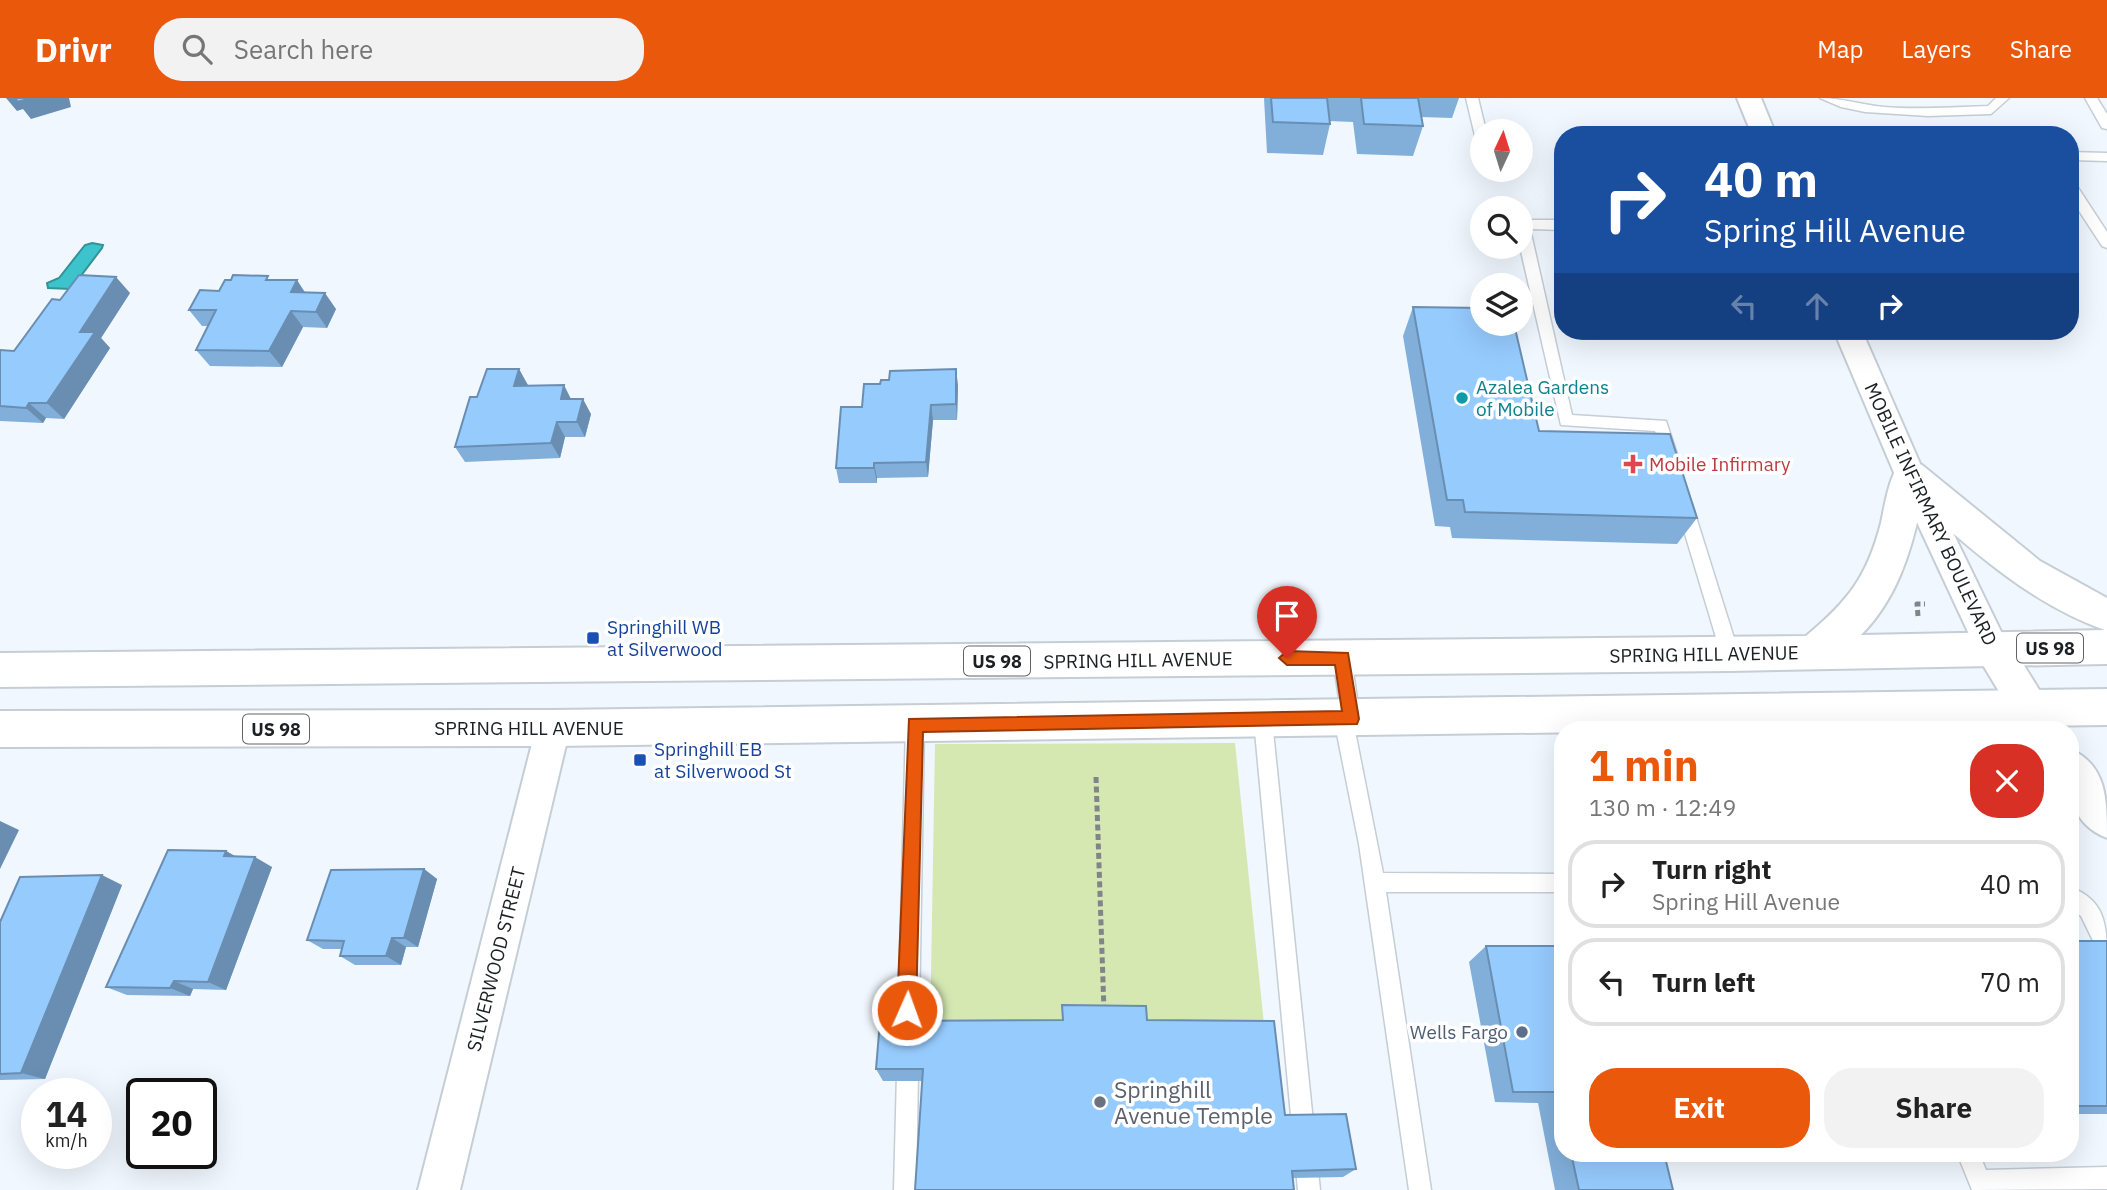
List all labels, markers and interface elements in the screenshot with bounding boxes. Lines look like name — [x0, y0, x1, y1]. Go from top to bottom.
search box — [154, 18, 644, 81]
text: Drivr — [35, 28, 112, 71]
icon: search — [178, 30, 216, 68]
text: Search here — [234, 32, 373, 66]
text: Map — [1817, 33, 1864, 65]
text: Layers — [1902, 33, 1972, 65]
text: Share — [2010, 33, 2072, 65]
north arrow — [1470, 119, 1533, 182]
map controls — [1470, 119, 1533, 336]
text: 40 m — [1704, 147, 1818, 210]
icon: right — [1589, 154, 1680, 245]
button: search — [1470, 196, 1533, 259]
text: Spring Hill Avenue — [1704, 209, 1966, 251]
button: layers — [1470, 273, 1533, 336]
icon: left — [1725, 287, 1763, 325]
icon: ahead — [1798, 287, 1836, 325]
icon: right — [1871, 287, 1909, 325]
place label: Azalea Gardens of Mobile — [1476, 375, 1609, 421]
street label: MOBILE INFIRMARY BOULEVARD — [1859, 379, 2003, 649]
marker: Azalea Gardens of Mobile — [1454, 390, 1470, 406]
place label: Mobile Infirmary — [1649, 452, 1791, 476]
marker: Mobile Infirmary — [1623, 454, 1643, 474]
pin — [1257, 586, 1317, 658]
icon: arrive — [1268, 597, 1306, 635]
place label: Springhill WB at Silverwood — [607, 615, 723, 661]
marker: Springhill WB at Silverwood — [585, 630, 601, 646]
road number: US 98 — [2017, 634, 2083, 662]
street label: SPRING HILL AVENUE — [1609, 640, 1799, 668]
road number: US 98 — [964, 646, 1030, 676]
street label: SPRING HILL AVENUE — [1043, 646, 1233, 674]
road number: US 98 — [243, 714, 309, 744]
street label: SPRING HILL AVENUE — [434, 716, 624, 740]
place label: Springhill EB at Silverwood St — [654, 737, 792, 783]
text: 1 min — [1589, 738, 1699, 793]
button: close — [1970, 744, 2044, 818]
marker: Springhill EB at Silverwood St — [632, 752, 648, 768]
text: 130 m · 12:49 — [1589, 792, 1736, 822]
text: Turn right — [1652, 852, 1771, 886]
street label: SILVERWOOD STREET — [461, 864, 531, 1054]
icon: right — [1593, 865, 1631, 903]
text: 40 m — [1980, 867, 2040, 901]
text: Spring Hill Avenue — [1652, 886, 1840, 916]
icon: left — [1593, 963, 1631, 1001]
text: Turn left — [1652, 965, 1755, 999]
text: 70 m — [1980, 965, 2040, 999]
position arrow — [870, 973, 944, 1047]
place label: Wells Fargo — [1410, 1020, 1508, 1044]
marker: Wells Fargo — [1514, 1024, 1530, 1040]
button: Exit — [1589, 1068, 1810, 1148]
button: Share — [1824, 1068, 2044, 1148]
place label: Springhill Avenue Temple — [1114, 1074, 1273, 1130]
speed limit sign: 20 — [126, 1078, 217, 1169]
text: 14 — [45, 1091, 88, 1137]
marker: Springhill Avenue Temple — [1092, 1094, 1108, 1110]
text: km/h — [45, 1129, 88, 1152]

